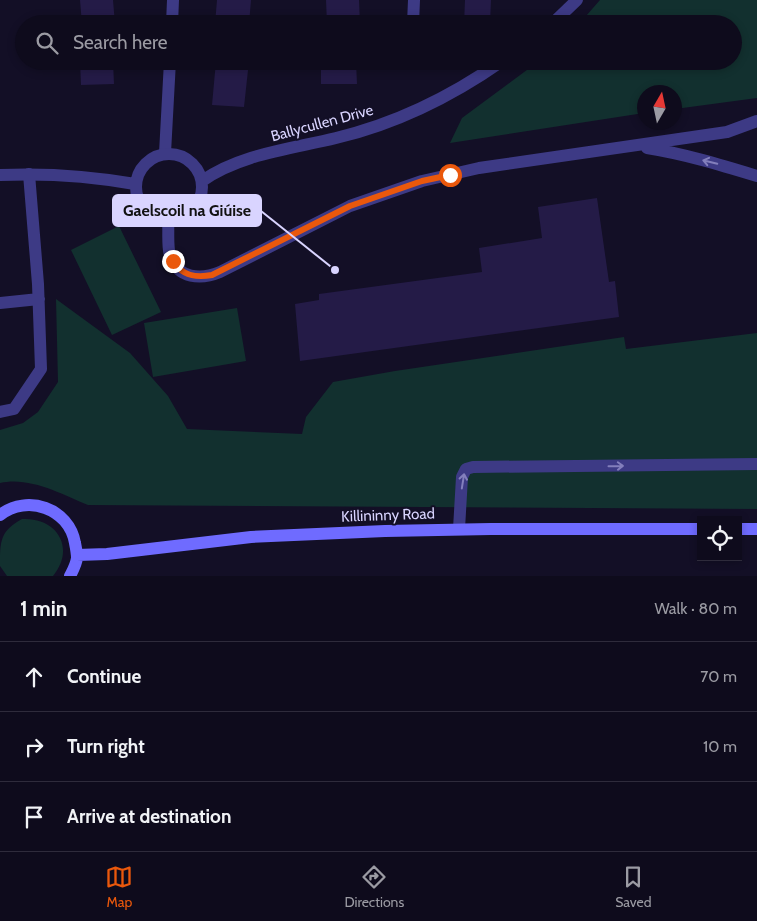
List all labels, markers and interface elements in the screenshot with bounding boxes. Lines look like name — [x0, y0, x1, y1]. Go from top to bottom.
search box — [15, 15, 742, 70]
icon: search — [33, 29, 61, 57]
text: Search here — [73, 31, 167, 54]
north arrow — [637, 85, 682, 130]
street label: Ballycullen Drive — [269, 101, 375, 145]
one-way arrow — [703, 157, 719, 166]
route start — [439, 164, 462, 187]
callout: Gaelscoil na Giúise — [113, 195, 261, 226]
text: Gaelscoil na Giúise — [123, 201, 251, 220]
route end — [162, 250, 185, 273]
one-way arrow — [608, 461, 624, 471]
one-way arrow — [459, 473, 469, 489]
street label: Killininny Road — [341, 504, 435, 526]
map controls — [697, 516, 742, 561]
button: locate — [697, 516, 742, 561]
text: 1 min — [20, 596, 67, 621]
text: Walk · 80 m — [654, 599, 737, 618]
icon: ahead — [20, 663, 48, 691]
text: Continue — [67, 665, 141, 688]
text: 70 m — [700, 667, 737, 686]
icon: right — [20, 733, 48, 761]
text: Turn right — [67, 735, 145, 758]
text: 10 m — [703, 737, 737, 756]
icon: arrive — [20, 803, 48, 831]
text: Arrive at destination — [67, 805, 231, 828]
tab: Map — [105, 863, 133, 911]
tab: Directions — [344, 863, 404, 911]
tab: Saved — [615, 863, 652, 911]

